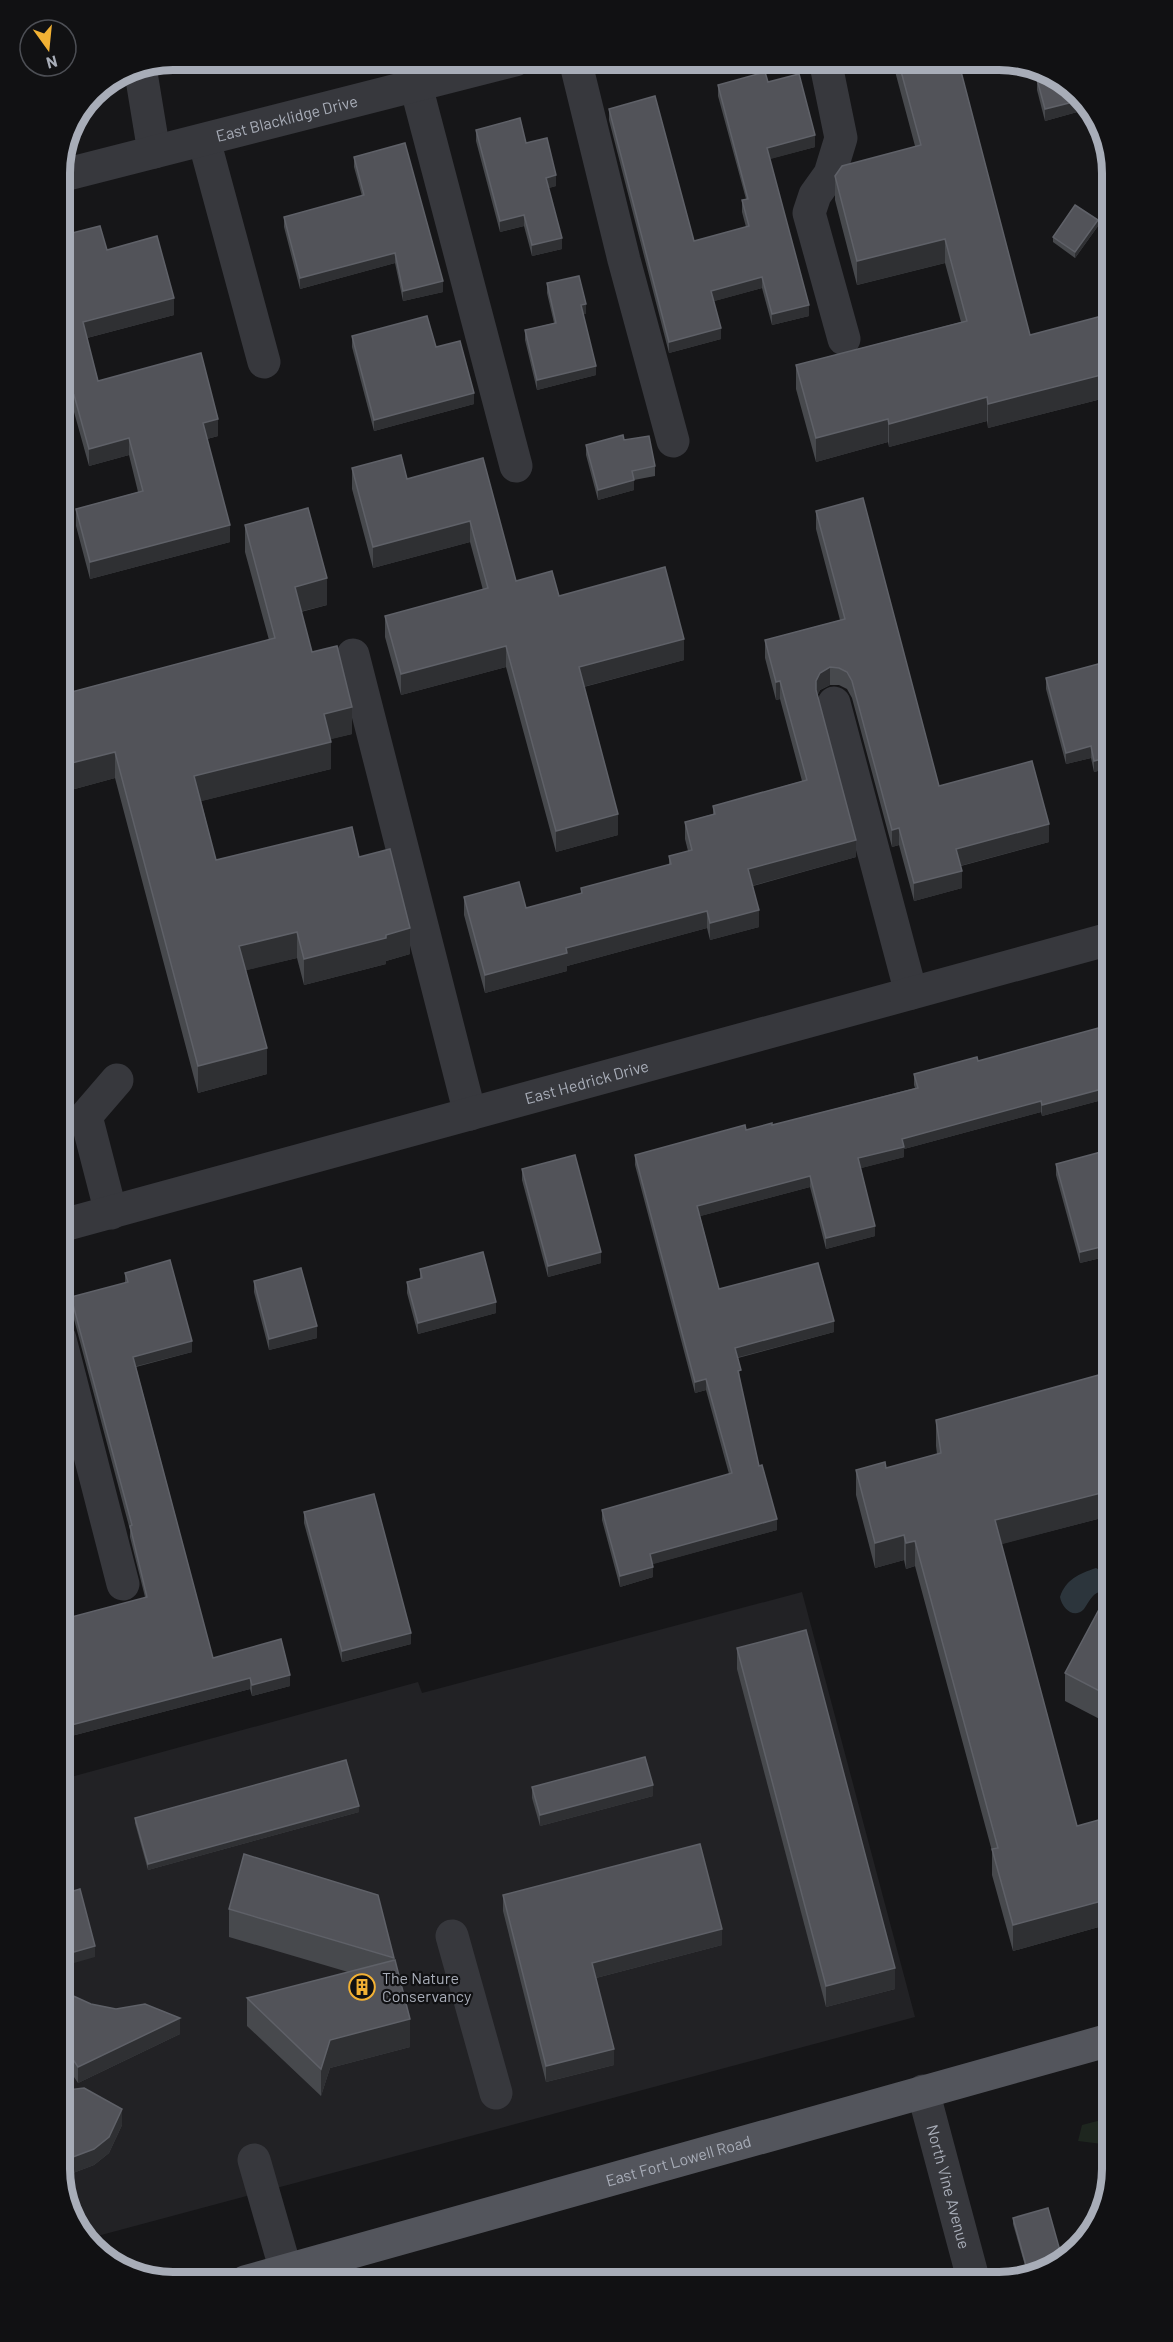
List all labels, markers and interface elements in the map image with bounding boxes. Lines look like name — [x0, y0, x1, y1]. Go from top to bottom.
north arrow — [18, 18, 78, 78]
text: N — [44, 52, 60, 74]
street label: East Blacklidge Drive — [214, 91, 359, 145]
street label: East Hedrick Drive — [523, 1055, 651, 1107]
place label: The Nature Conservancy — [382, 1968, 472, 2005]
building icon: The Nature Conservancy — [347, 1972, 377, 2002]
street label: North Vine Avenue — [923, 2122, 975, 2251]
street label: East Fort Lowell Road — [603, 2131, 753, 2190]

